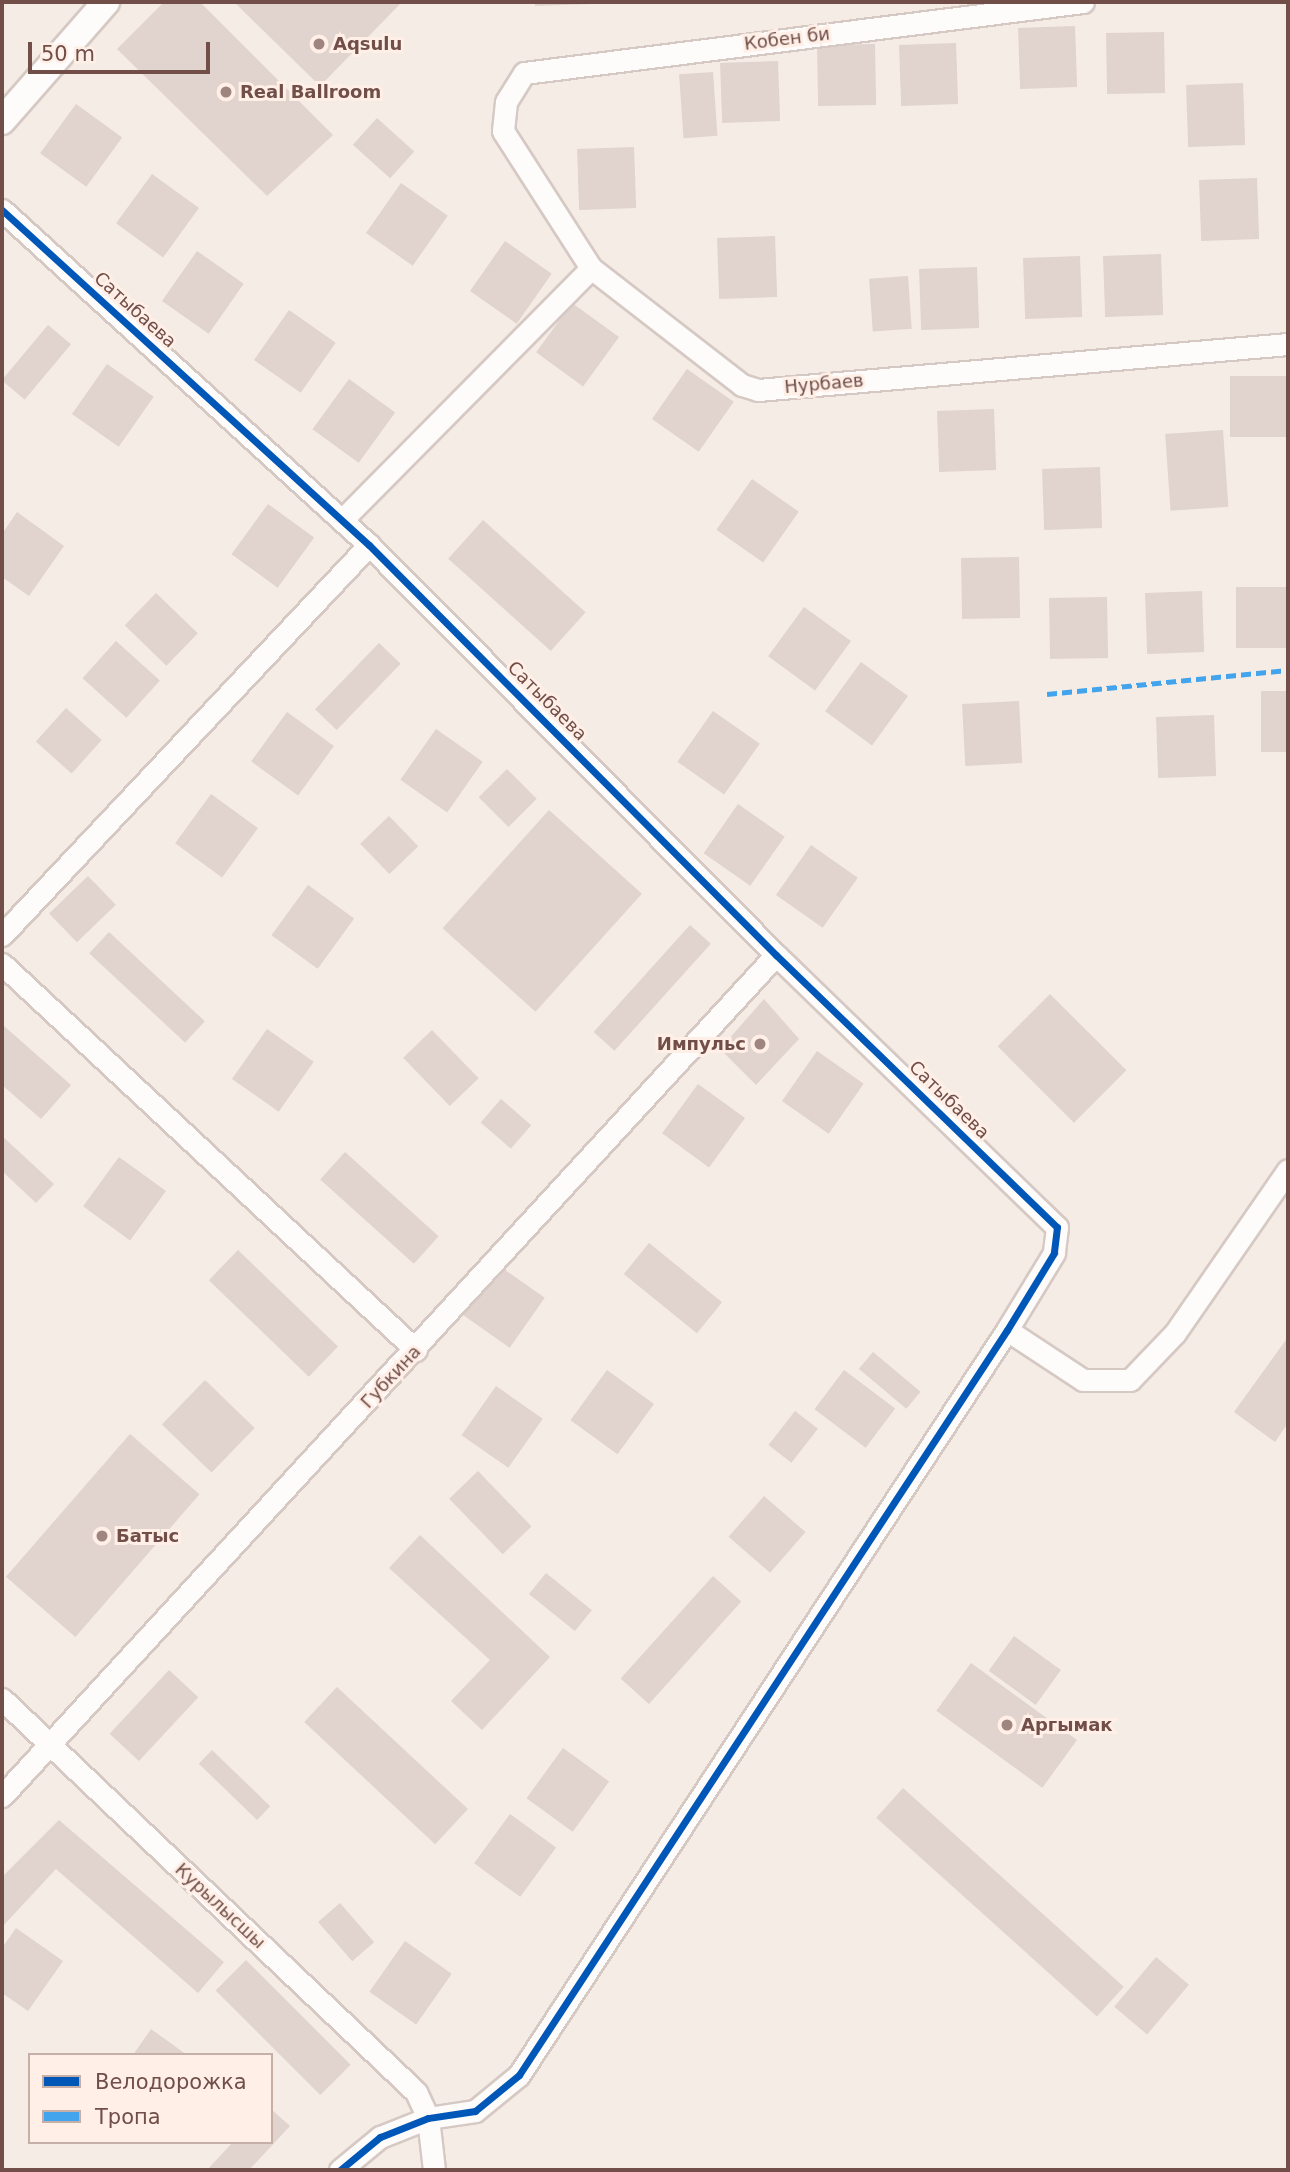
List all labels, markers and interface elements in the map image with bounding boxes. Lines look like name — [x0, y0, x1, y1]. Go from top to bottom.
street label: Кобен би — [743, 23, 831, 55]
scale bar — [32, 28, 214, 72]
place label: Aqsulu — [333, 33, 402, 55]
marker: Aqsulu — [311, 36, 327, 52]
text: 50 m — [41, 42, 95, 66]
place label: Real Ballroom — [240, 81, 381, 103]
marker: Real Ballroom — [218, 84, 234, 100]
street label: Сатыбаева — [89, 267, 181, 353]
street label: Нурбаев — [783, 370, 865, 398]
street label: Сатыбаева — [503, 657, 591, 745]
place label: Импульс — [657, 1033, 746, 1055]
marker: Импульс — [752, 1036, 768, 1052]
street label: Сатыбаева — [904, 1056, 994, 1144]
street label: Губкина — [356, 1341, 426, 1413]
place label: Батыс — [116, 1525, 179, 1547]
marker: Батыс — [94, 1528, 110, 1544]
place label: Аргымак — [1021, 1714, 1113, 1736]
marker: Аргымак — [999, 1717, 1015, 1733]
street label: Курылысшы — [170, 1859, 270, 1953]
legend — [28, 2053, 273, 2144]
text: Велодорожка — [95, 2070, 247, 2094]
text: Тропа — [95, 2105, 161, 2129]

